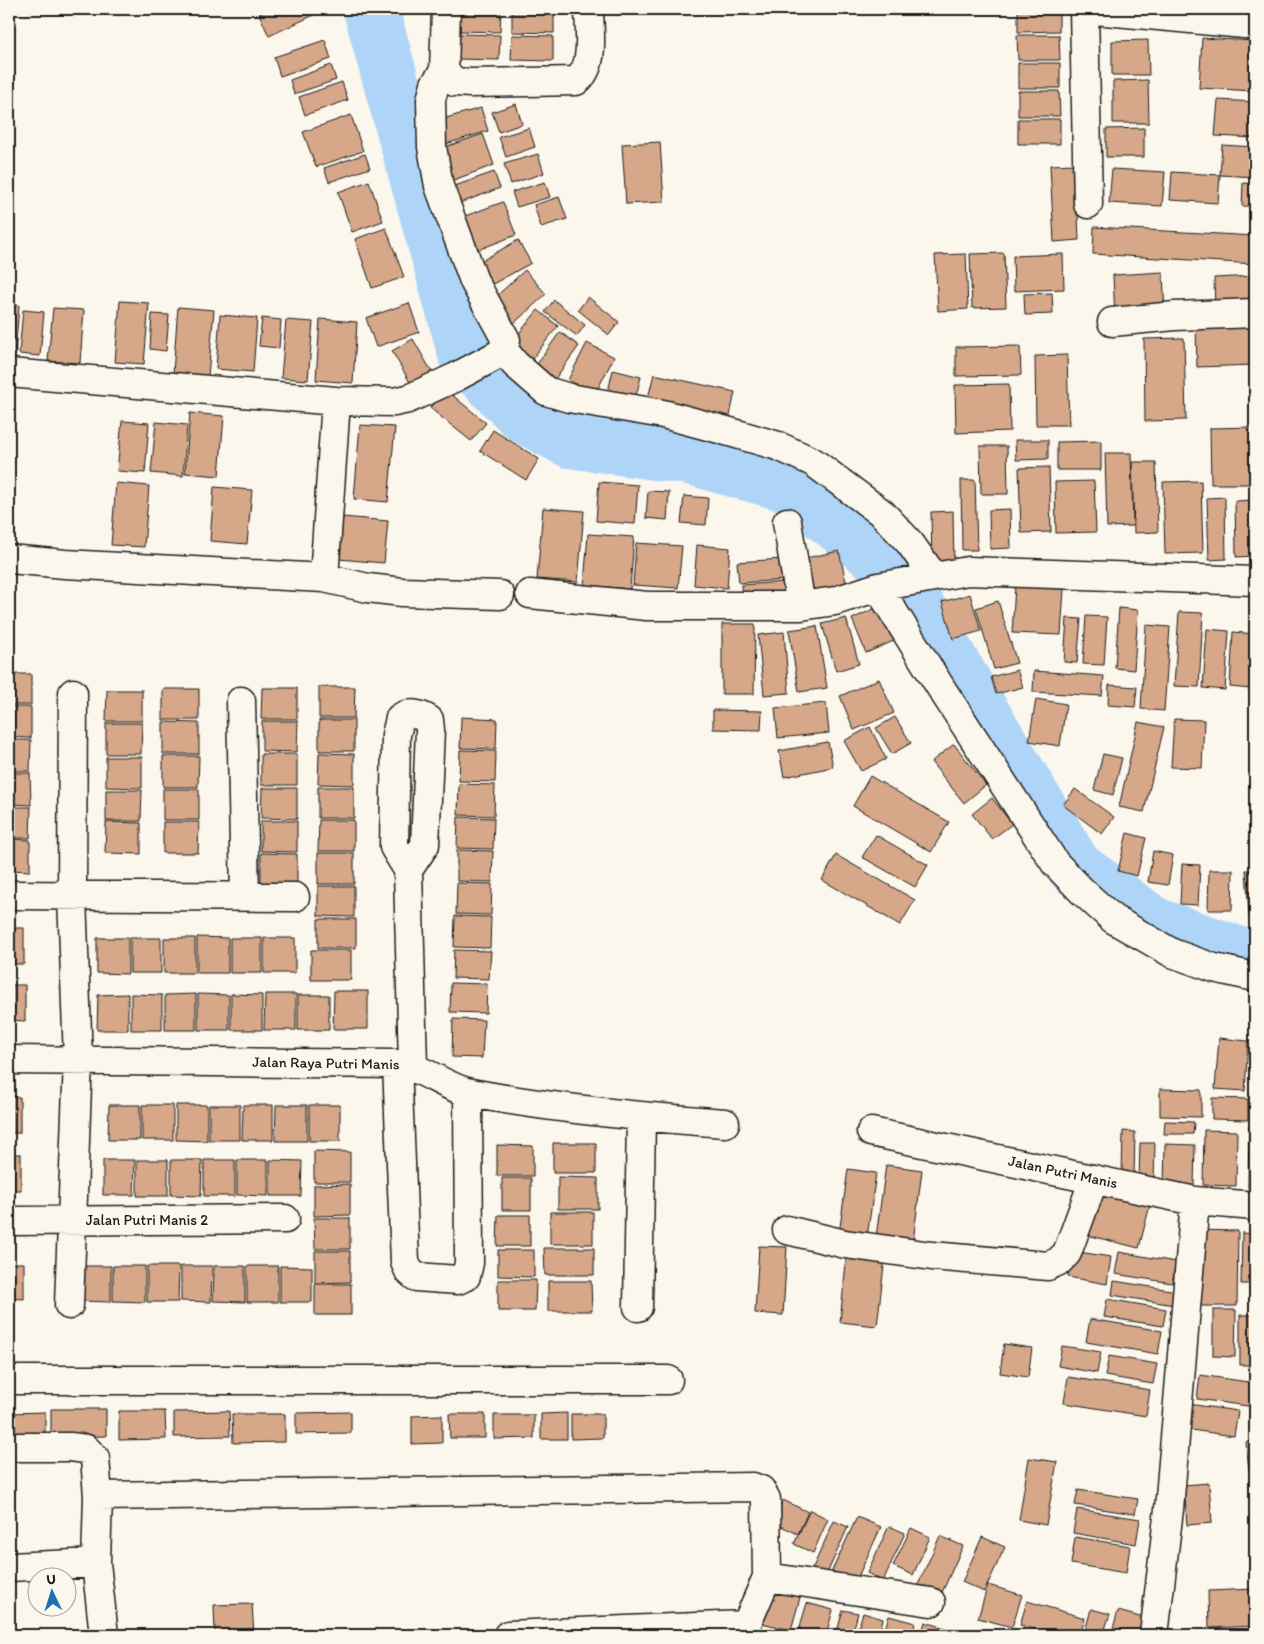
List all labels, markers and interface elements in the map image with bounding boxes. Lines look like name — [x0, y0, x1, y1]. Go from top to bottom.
street label: Jalan Raya Putri Manis — [252, 1053, 400, 1073]
street label: Jalan Putri Manis — [1007, 1152, 1119, 1192]
street label: Jalan Putri Manis 2 — [86, 1211, 208, 1229]
north arrow — [28, 1566, 78, 1616]
text: U — [46, 1571, 56, 1588]

